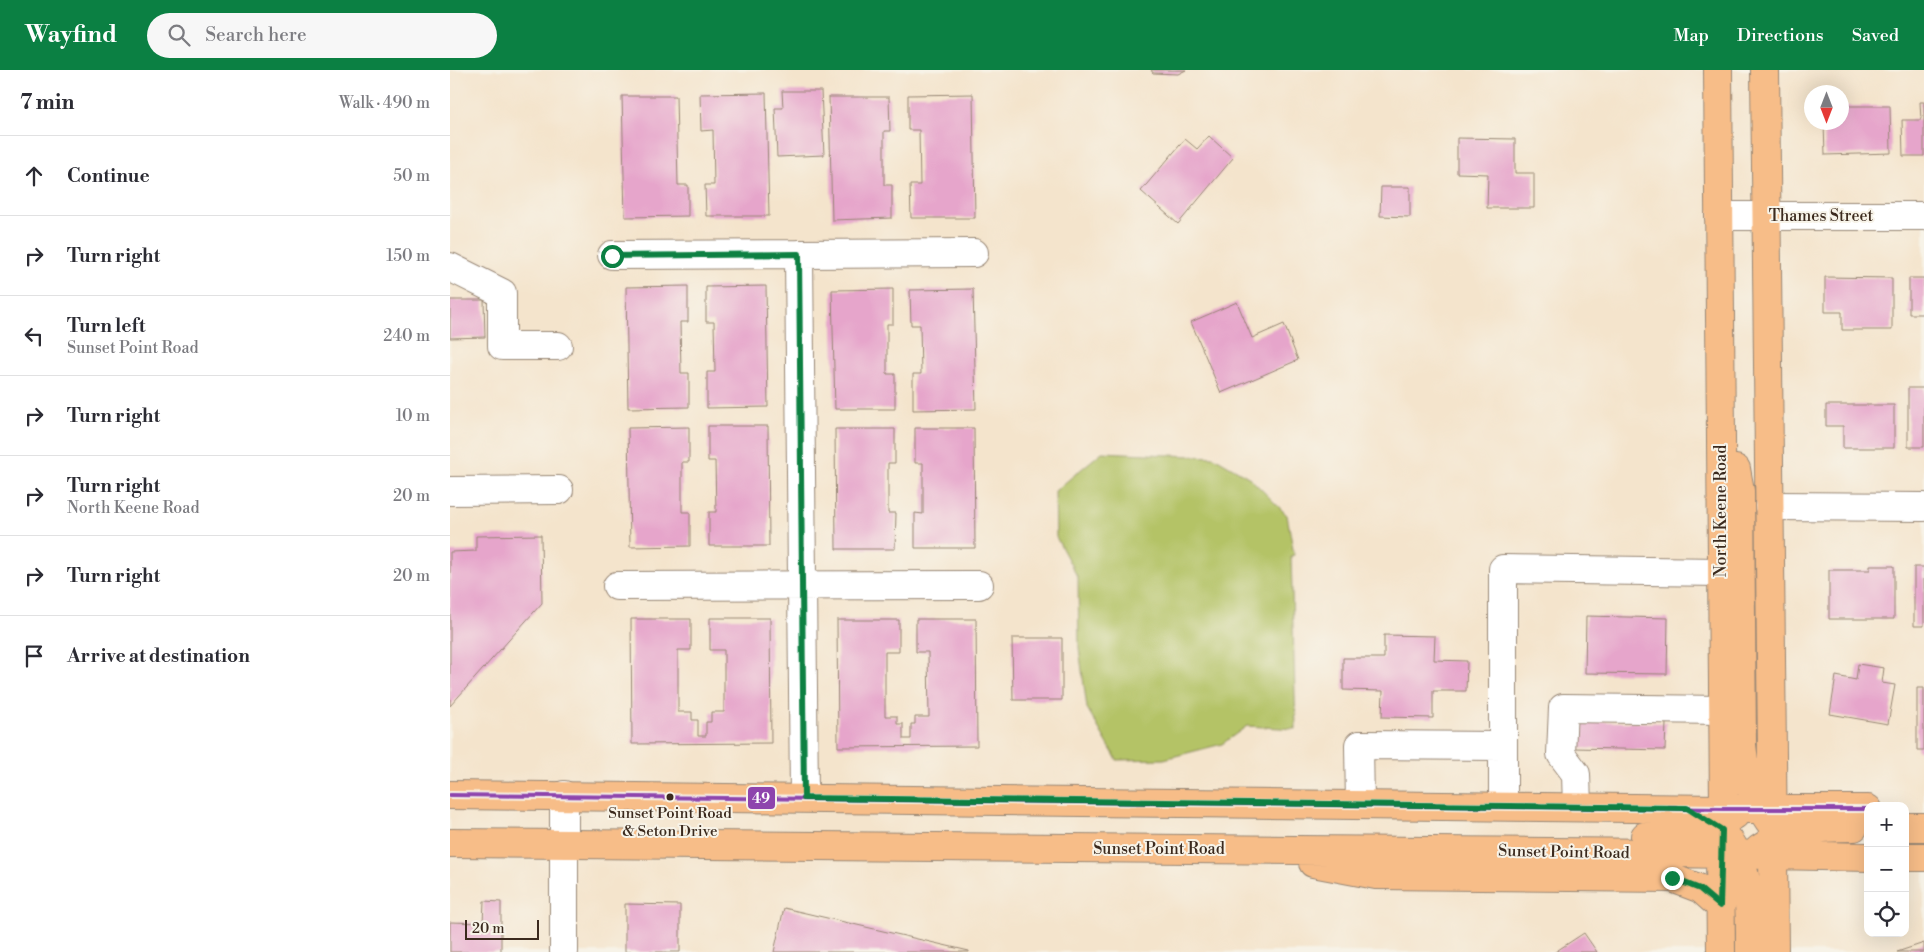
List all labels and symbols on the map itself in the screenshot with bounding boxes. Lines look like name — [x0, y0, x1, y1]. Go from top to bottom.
north arrow — [1804, 85, 1849, 130]
street label: Thames Street — [1769, 206, 1874, 226]
route start — [601, 245, 624, 268]
street label: North Keene Road — [1711, 445, 1731, 577]
line badge: 49 — [747, 786, 776, 810]
text: 49 — [752, 790, 770, 808]
marker: Sunset Point Road & Seton Drive — [665, 792, 675, 802]
place label: Sunset Point Road & Seton Drive — [608, 804, 732, 841]
street label: Sunset Point Road — [1093, 839, 1225, 859]
street label: Sunset Point Road — [1498, 841, 1630, 863]
route end — [1661, 867, 1684, 890]
scale bar — [465, 917, 539, 940]

